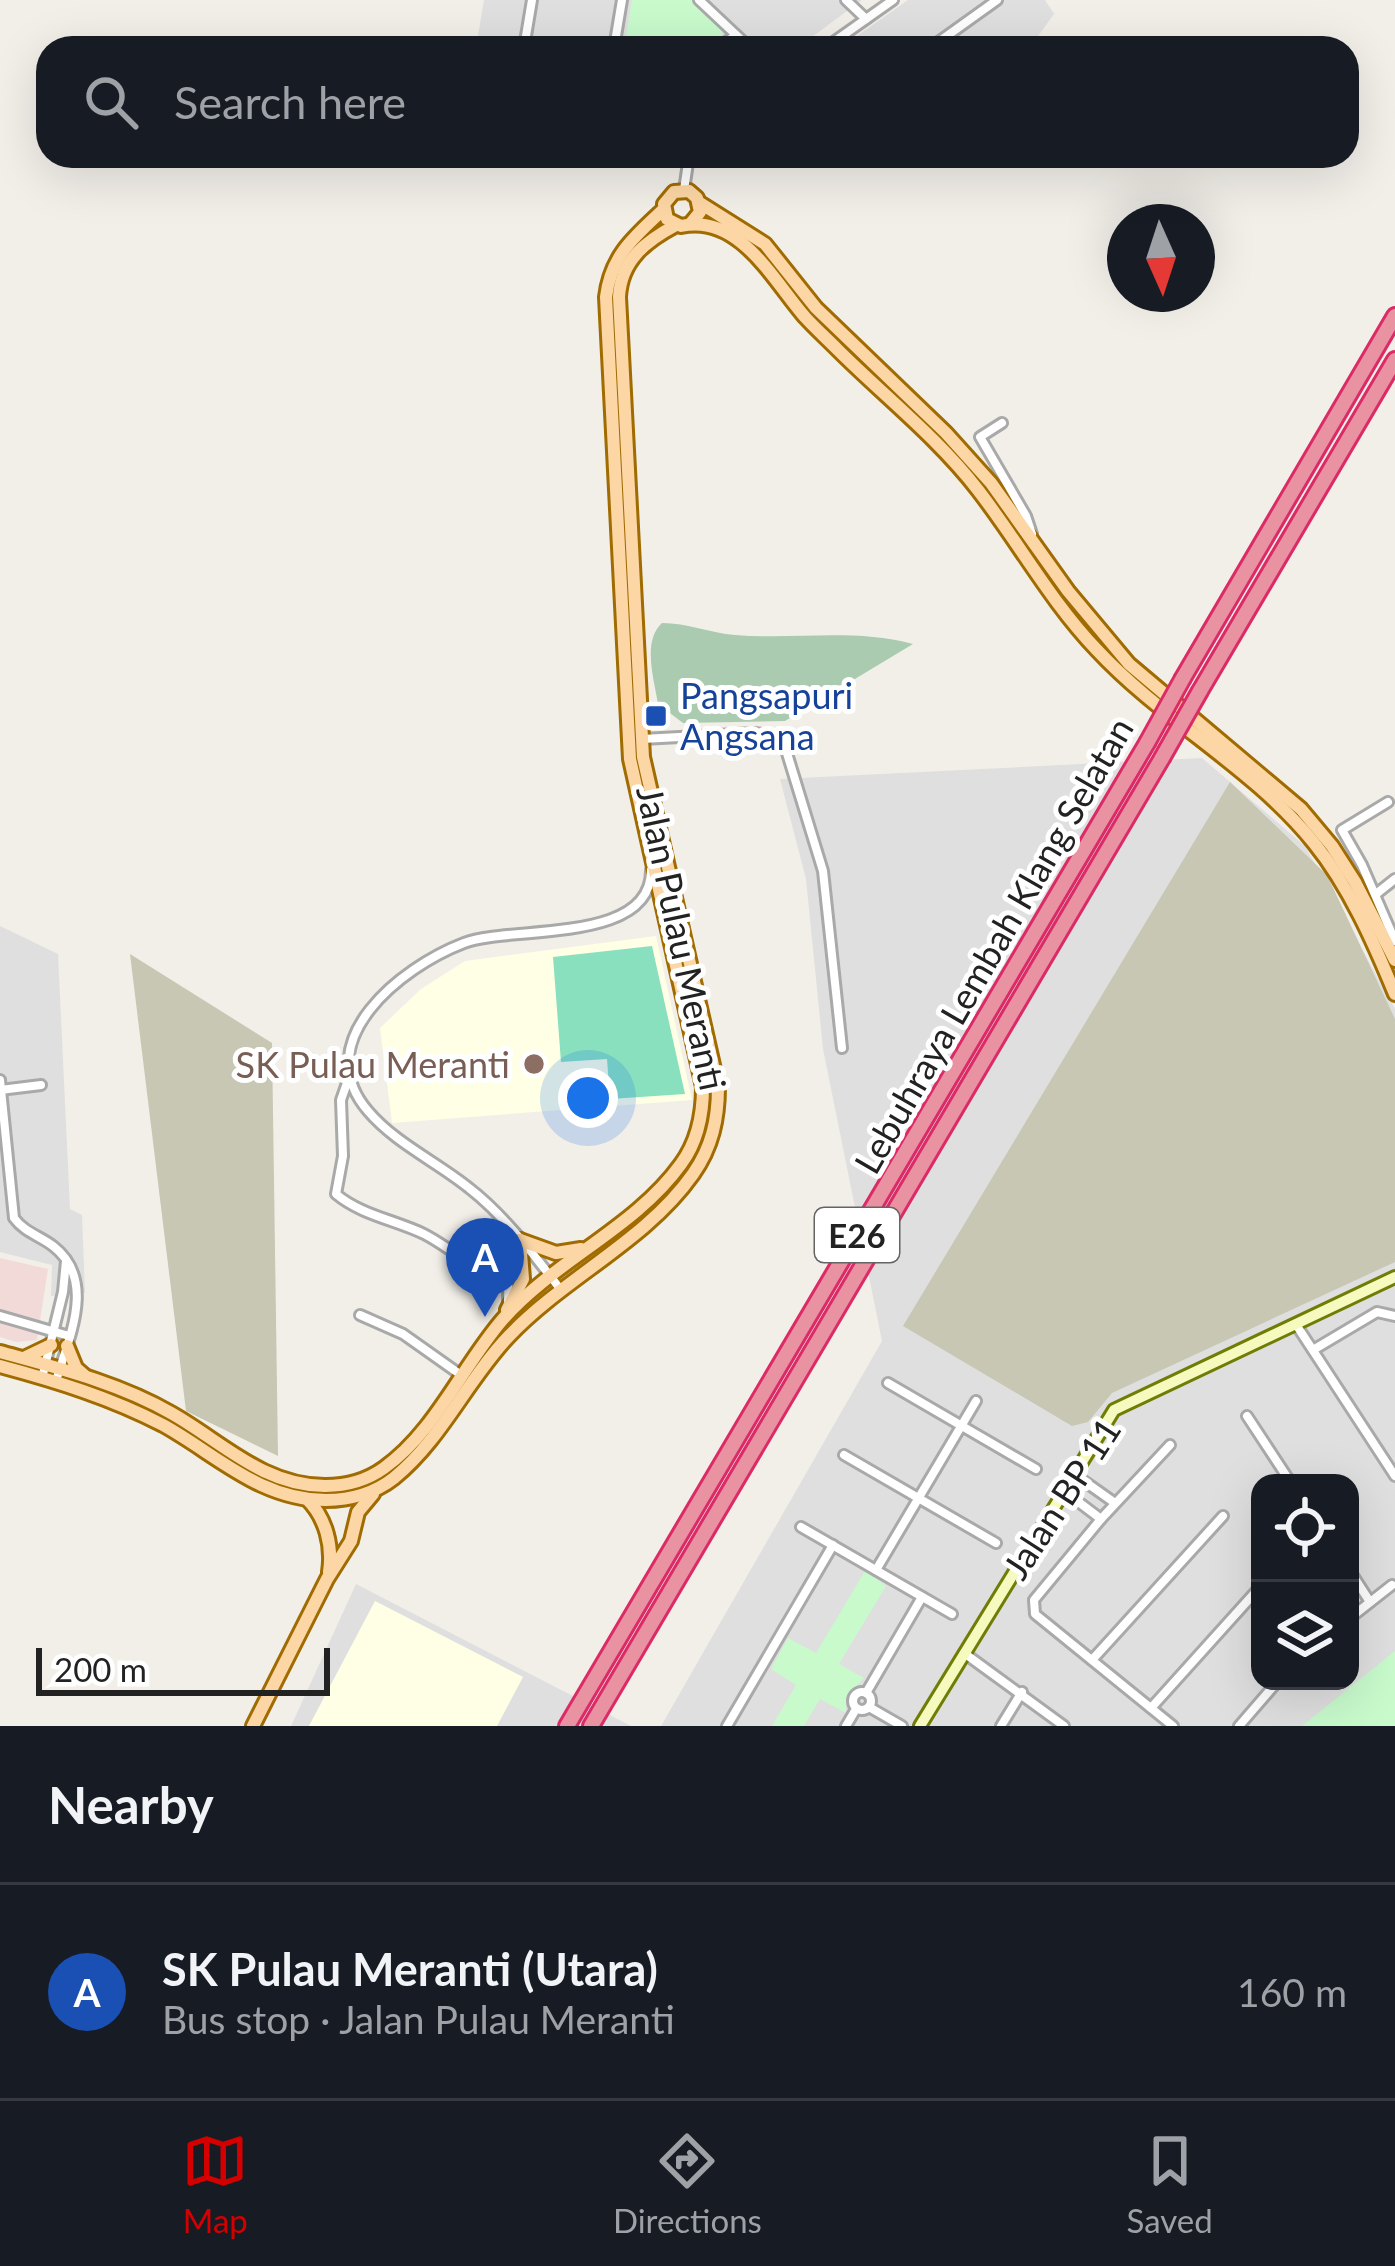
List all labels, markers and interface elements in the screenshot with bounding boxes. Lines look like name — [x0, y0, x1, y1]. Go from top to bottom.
search box — [36, 36, 1359, 168]
icon: search — [78, 69, 144, 135]
text: Search here — [174, 75, 406, 129]
north arrow — [1107, 204, 1215, 312]
place label: Pangsapuri Angsana — [680, 673, 853, 758]
marker: Pangsapuri Angsana — [643, 703, 669, 729]
street label: Lebuhraya Lembah Klang Selatan — [844, 709, 1142, 1181]
street label: Jalan Pulau Meranti — [628, 782, 736, 1094]
place label: SK Pulau Meranti — [236, 1042, 510, 1086]
marker: SK Pulau Meranti — [521, 1051, 547, 1077]
your location — [558, 1068, 618, 1128]
road number: E26 — [815, 1208, 899, 1262]
pin: A — [446, 1218, 524, 1317]
street label: Jalan BP 11 — [993, 1409, 1129, 1587]
map controls — [1251, 1474, 1359, 1690]
button: locate — [1251, 1474, 1359, 1582]
button: layers — [1251, 1582, 1359, 1690]
scale bar — [36, 1642, 330, 1695]
text: 200 m — [54, 1649, 147, 1689]
text: Nearby — [48, 1774, 214, 1835]
text: SK Pulau Meranti (Utara) — [162, 1942, 658, 1996]
text: A — [73, 1969, 101, 2015]
text: 160 m — [1237, 1969, 1347, 2015]
text: Bus stop · Jalan Pulau Meranti — [162, 1996, 675, 2042]
tab: Map — [182, 2128, 248, 2240]
tab: Directions — [613, 2128, 762, 2240]
tab: Saved — [1126, 2128, 1213, 2240]

